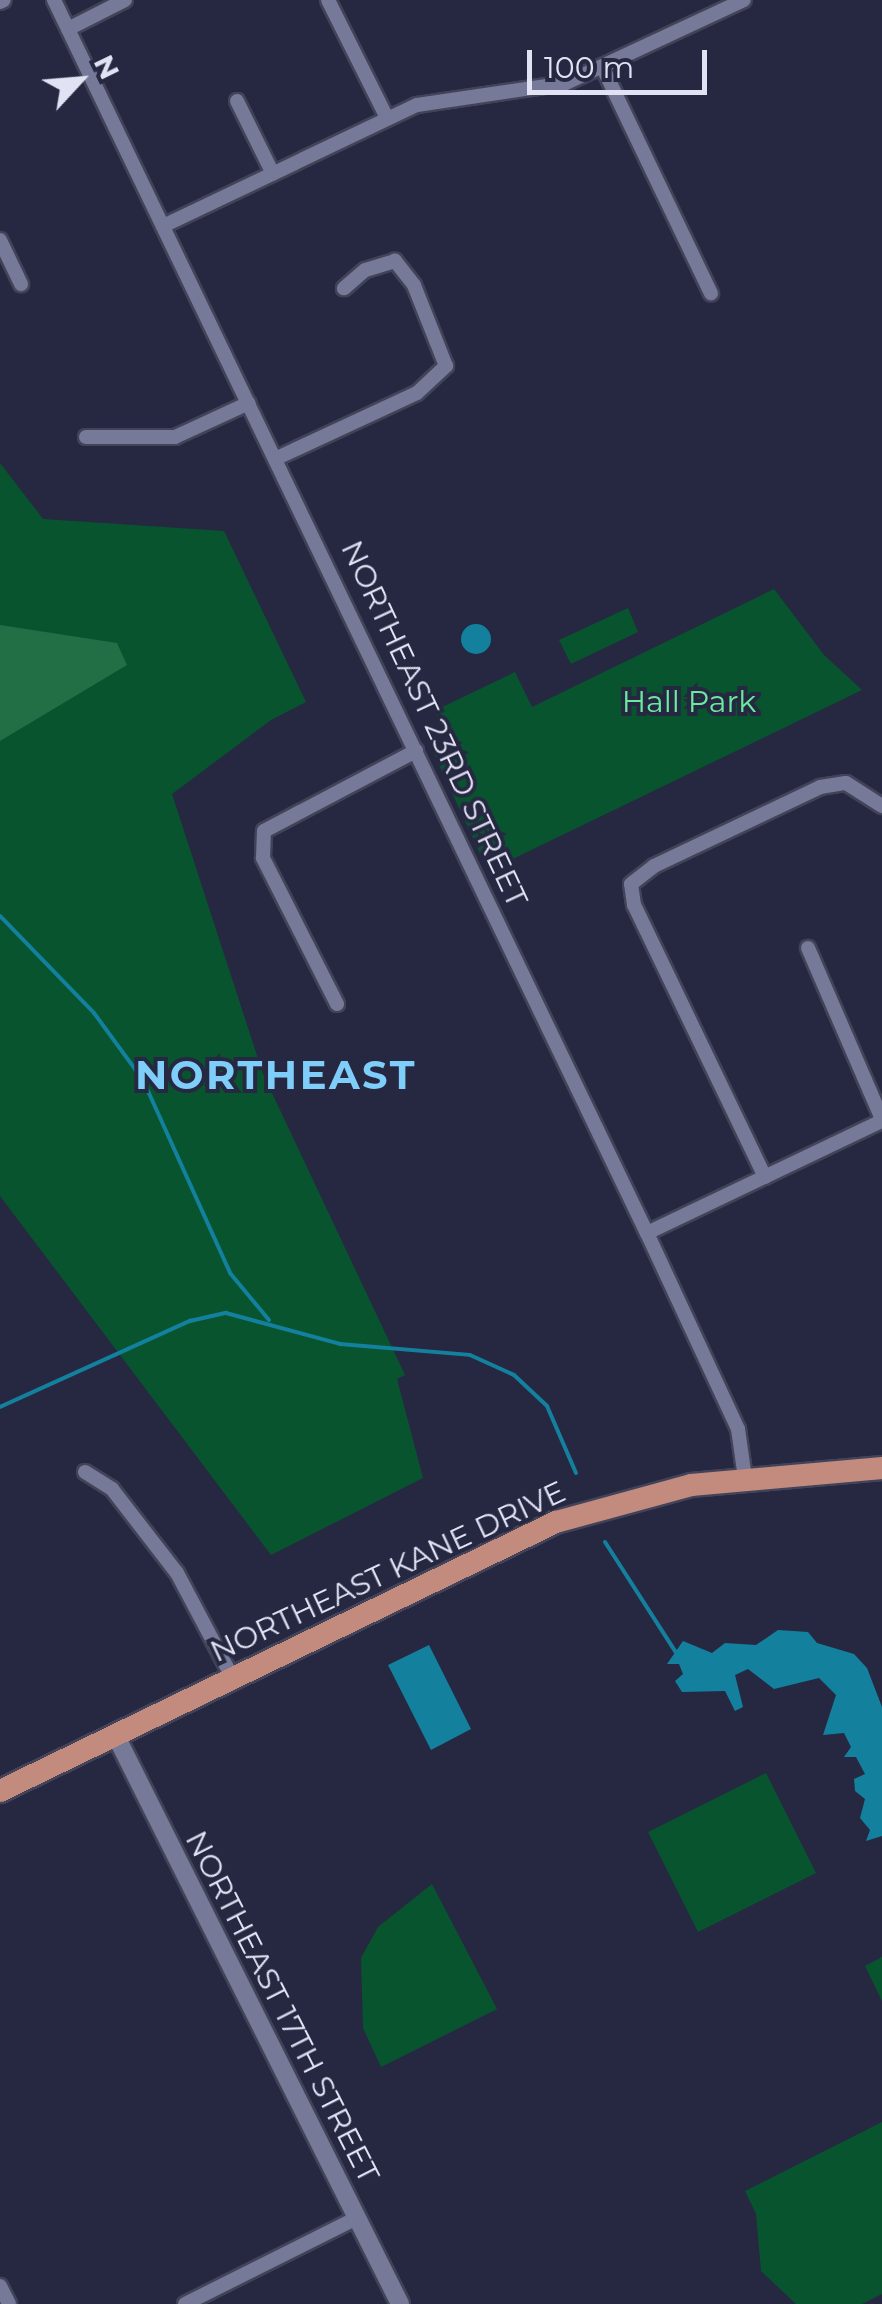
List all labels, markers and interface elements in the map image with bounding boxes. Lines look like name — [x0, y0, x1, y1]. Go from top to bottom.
north arrow — [30, 30, 130, 130]
scale bar — [532, 30, 712, 92]
text: N — [87, 49, 127, 84]
text: 100 m — [544, 49, 634, 86]
street label: NORTHEAST 23RD STREET — [333, 535, 535, 913]
park label: Hall Park — [622, 684, 756, 720]
district label: NORTHEAST — [135, 1051, 417, 1099]
street label: NORTHEAST KANE DRIVE — [205, 1474, 571, 1670]
street label: NORTHEAST 17TH STREET — [177, 1825, 387, 2189]

